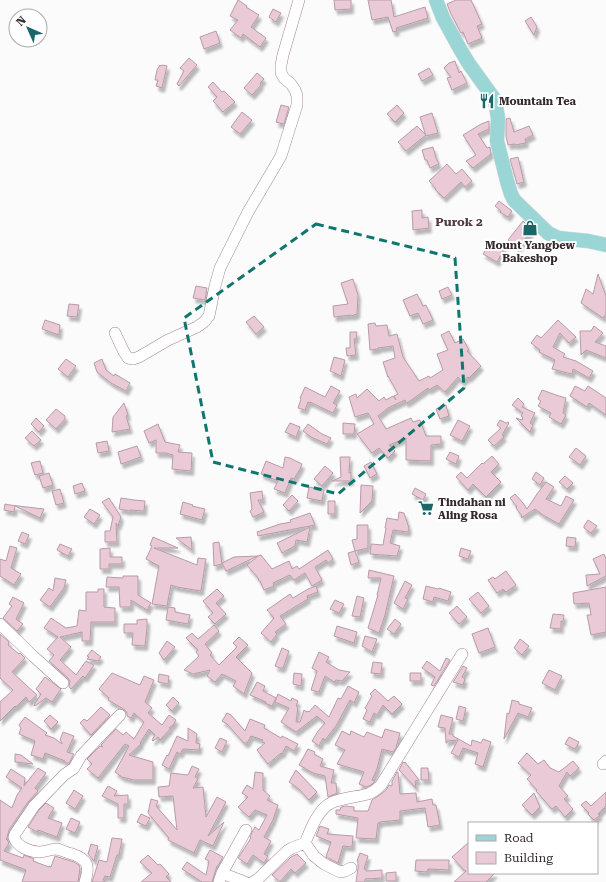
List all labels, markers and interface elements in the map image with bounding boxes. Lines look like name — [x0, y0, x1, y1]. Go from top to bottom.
north arrow — [8, 8, 48, 48]
text: N — [14, 13, 29, 29]
restaurant icon: Mountain Tea — [478, 92, 496, 110]
place label: Mountain Tea — [499, 95, 577, 108]
district label: Purok 2 — [435, 215, 483, 229]
shop icon: Mount Yangbew Bakeshop — [521, 219, 539, 237]
place label: Mount Yangbew Bakeshop — [485, 239, 576, 265]
place label: Tindahan ni Aling Rosa — [438, 496, 506, 522]
supermarket icon: Tindahan ni Aling Rosa — [417, 499, 435, 517]
legend — [468, 822, 598, 874]
text: Road — [504, 831, 534, 845]
text: Building — [504, 851, 553, 865]

